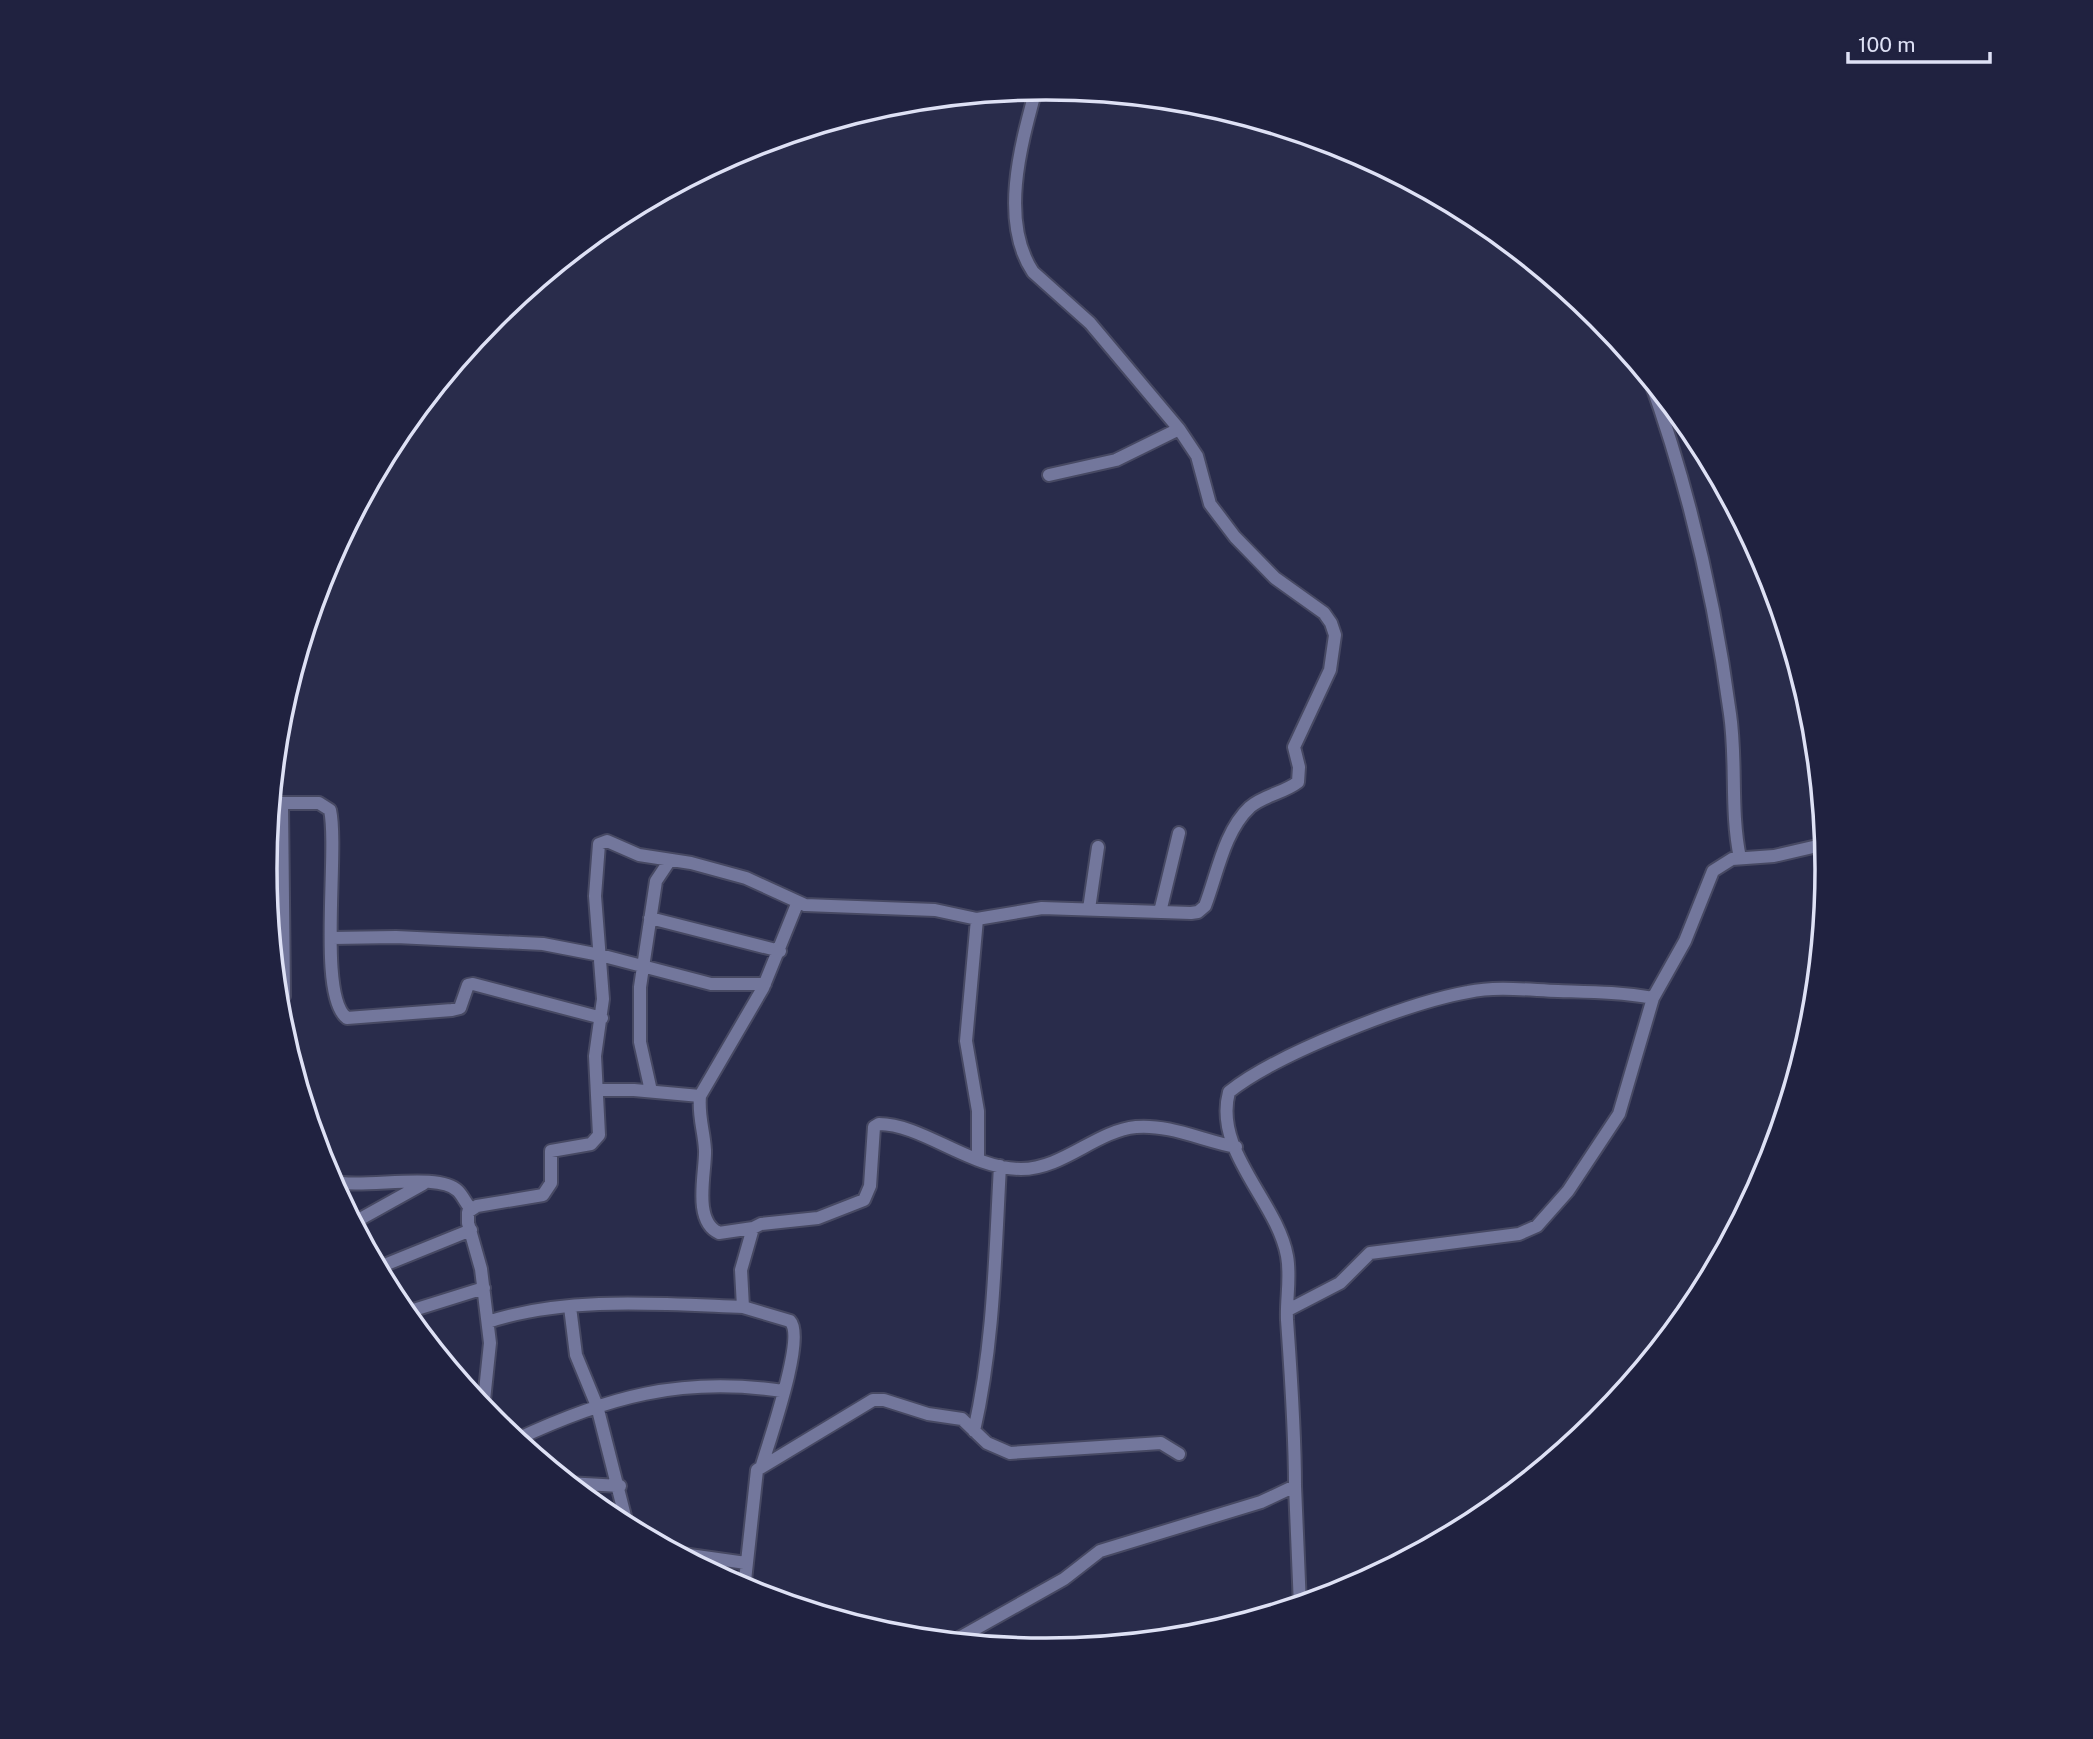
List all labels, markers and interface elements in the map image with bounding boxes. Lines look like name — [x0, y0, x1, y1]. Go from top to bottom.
scale bar — [1848, 21, 1990, 65]
text: 100 m — [1858, 32, 1915, 57]

